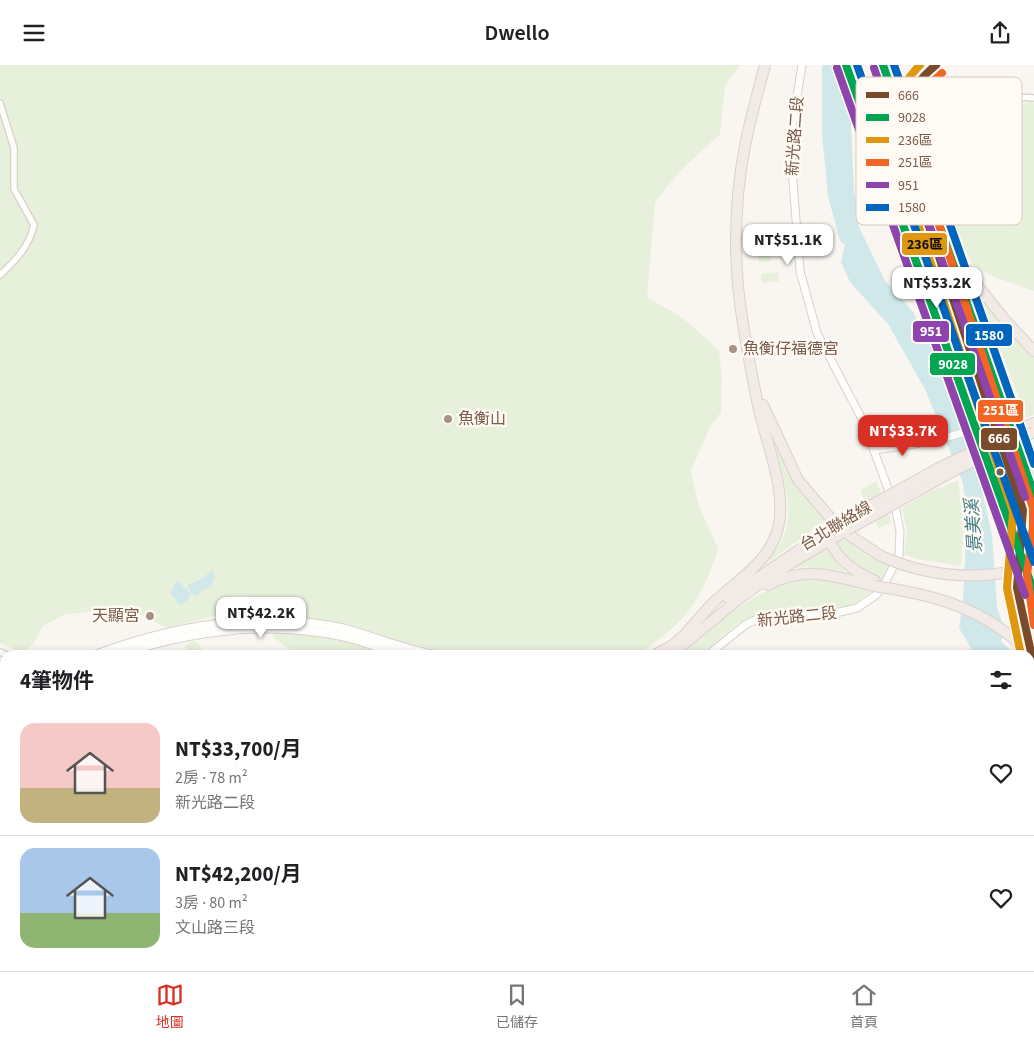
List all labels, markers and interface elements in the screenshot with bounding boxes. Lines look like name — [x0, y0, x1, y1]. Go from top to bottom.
text: Dwello — [484, 17, 550, 49]
icon: menu — [20, 19, 48, 47]
icon: share — [986, 19, 1014, 47]
legend — [856, 77, 1022, 225]
text: 666 — [898, 86, 919, 106]
street label: 新光路二段 — [781, 95, 809, 177]
text: 9028 — [898, 108, 926, 128]
text: 236區 — [898, 131, 933, 151]
text: 251區 — [898, 153, 933, 173]
text: 951 — [898, 176, 919, 196]
text: 1580 — [898, 198, 926, 218]
pin: NT$51.1K — [736, 223, 840, 266]
text: NT$51.1K — [754, 229, 822, 251]
line badge: 236區 — [901, 232, 948, 256]
text: 236區 — [907, 235, 943, 255]
pin: NT$53.2K — [885, 267, 989, 309]
text: NT$53.2K — [903, 272, 971, 294]
line badge: 951 — [912, 320, 950, 343]
text: 951 — [920, 322, 942, 342]
line badge: 1580 — [965, 323, 1013, 347]
text: 1580 — [974, 326, 1004, 346]
place label: 魚衡仔福德宮 — [743, 338, 839, 360]
marker: 魚衡仔福德宮 — [727, 343, 739, 355]
line badge: 9028 — [929, 352, 976, 376]
text: 9028 — [938, 355, 968, 375]
line badge: 251區 — [977, 399, 1024, 423]
text: 251區 — [983, 401, 1019, 421]
place label: 魚衡山 — [458, 408, 506, 430]
marker: 魚衡山 — [442, 413, 454, 425]
pin: NT$33.7K — [851, 415, 955, 457]
text: NT$33.7K — [869, 420, 937, 442]
line badge: 666 — [980, 427, 1018, 451]
text: 666 — [988, 429, 1010, 449]
unlabelled marker — [995, 467, 1005, 477]
water label: 景美溪 — [959, 495, 988, 554]
street label: 台北聯絡線 — [796, 496, 876, 556]
pin: NT$42.2K — [209, 597, 313, 639]
text: NT$42.2K — [227, 602, 295, 624]
street label: 新光路二段 — [756, 602, 838, 632]
place label: 天顯宮 — [92, 605, 140, 627]
marker: 天顯宮 — [144, 610, 156, 622]
text: 4筆物件 — [20, 666, 94, 696]
icon: filters — [987, 666, 1015, 694]
text: NT$33,700/月 — [175, 734, 302, 764]
icon: home — [60, 743, 120, 803]
icon: heart — [987, 759, 1015, 787]
text: 2房 · 78 m² — [175, 767, 248, 789]
text: 新光路二段 — [175, 792, 255, 814]
text: NT$42,200/月 — [175, 859, 302, 889]
icon: home — [60, 868, 120, 928]
icon: heart — [987, 884, 1015, 912]
text: 3房 · 80 m² — [175, 892, 248, 914]
text: 文山路三段 — [175, 917, 255, 939]
tab: 地圖 — [156, 981, 184, 1033]
tab: 已儲存 — [496, 981, 538, 1033]
tab: 首頁 — [850, 981, 878, 1033]

